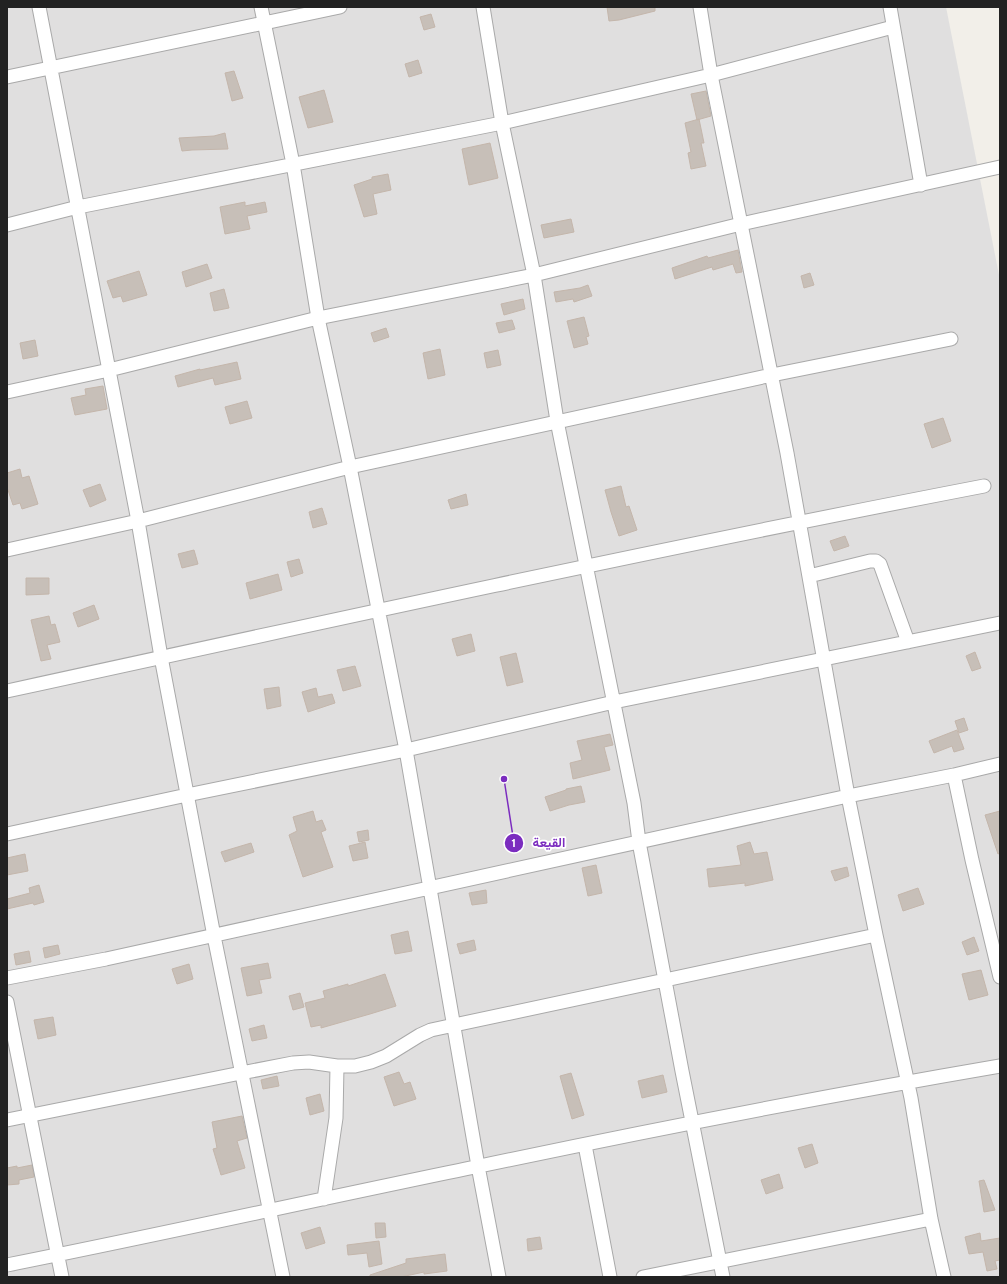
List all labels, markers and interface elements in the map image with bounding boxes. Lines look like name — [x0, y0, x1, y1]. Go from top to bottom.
callout: القيعة — [504, 830, 573, 855]
text: 1 — [512, 836, 516, 852]
text: القيعة — [533, 836, 565, 852]

